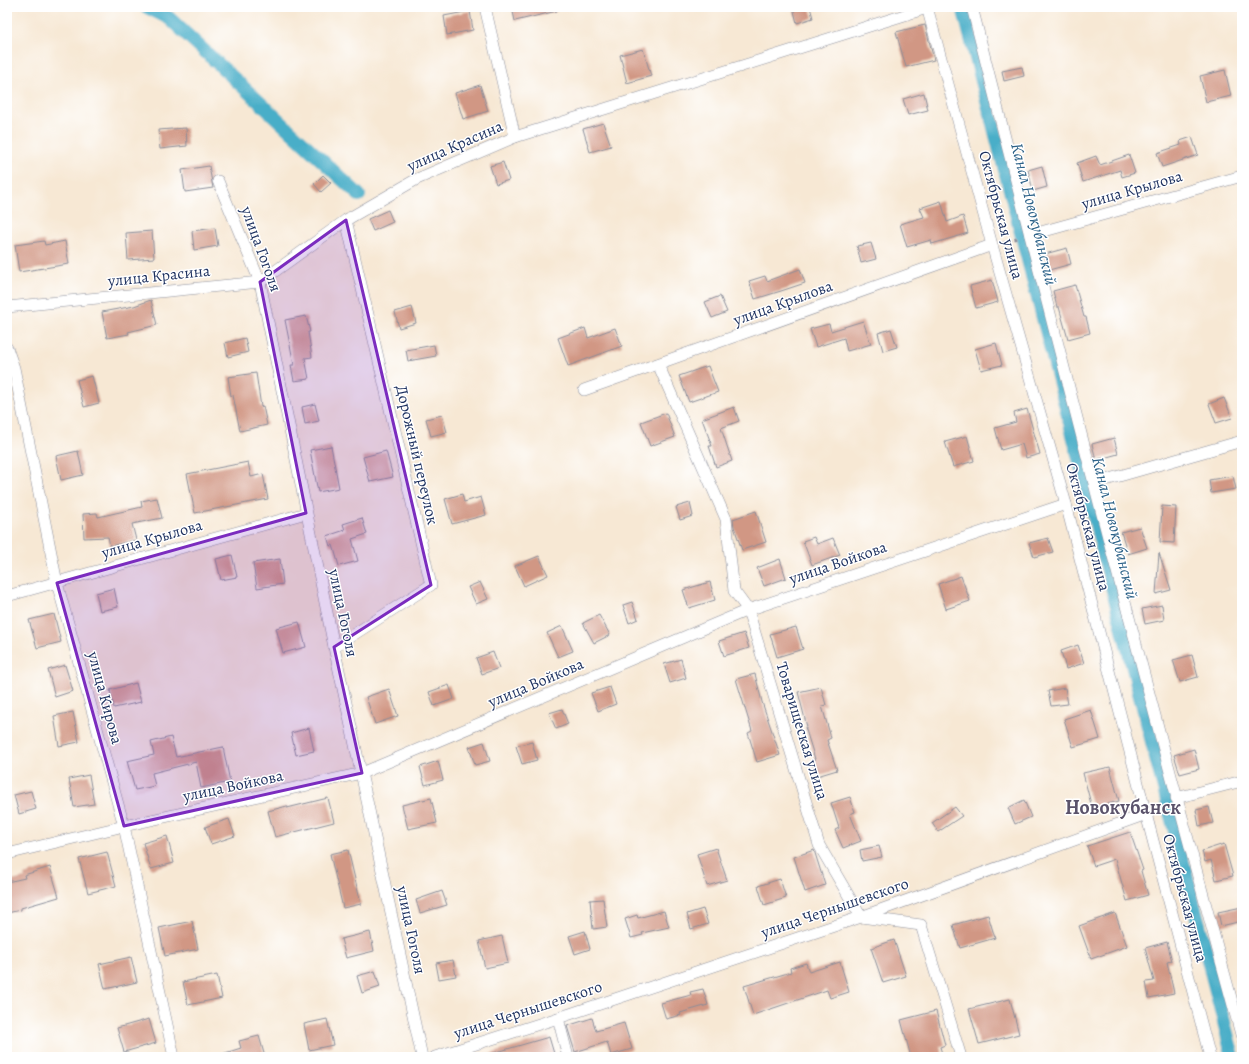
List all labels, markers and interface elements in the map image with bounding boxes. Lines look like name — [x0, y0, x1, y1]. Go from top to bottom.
street label: улица Красина — [403, 115, 507, 177]
water label: Канал Новокубанский — [1005, 140, 1063, 288]
street label: Октябрьская улица — [973, 148, 1029, 282]
street label: улица Крылова — [1078, 165, 1186, 215]
street label: улица Гоголя — [235, 202, 287, 295]
street label: улица Красина — [106, 260, 212, 292]
street label: улица Крылова — [729, 275, 836, 331]
street label: Дорожный переулок — [390, 383, 444, 527]
water label: Канал Новокубанский — [1086, 454, 1144, 602]
street label: Октябрьская улица — [1060, 460, 1116, 594]
street label: улица Крылова — [98, 514, 206, 564]
street label: улица Войкова — [785, 536, 890, 590]
street label: улица Гоголя — [323, 566, 363, 659]
street label: улица Кирова — [82, 648, 128, 747]
street label: улица Войкова — [484, 653, 588, 713]
street label: Товарищеская улица — [771, 659, 834, 803]
street label: улица Войкова — [180, 765, 286, 808]
district label: Новокубанск — [1065, 794, 1181, 821]
street label: Октябрьская улица — [1157, 831, 1213, 965]
street label: улица Чернышевского — [757, 872, 912, 944]
street label: улица Гоголя — [391, 883, 431, 976]
street label: улица Чернышевского — [450, 976, 605, 1045]

